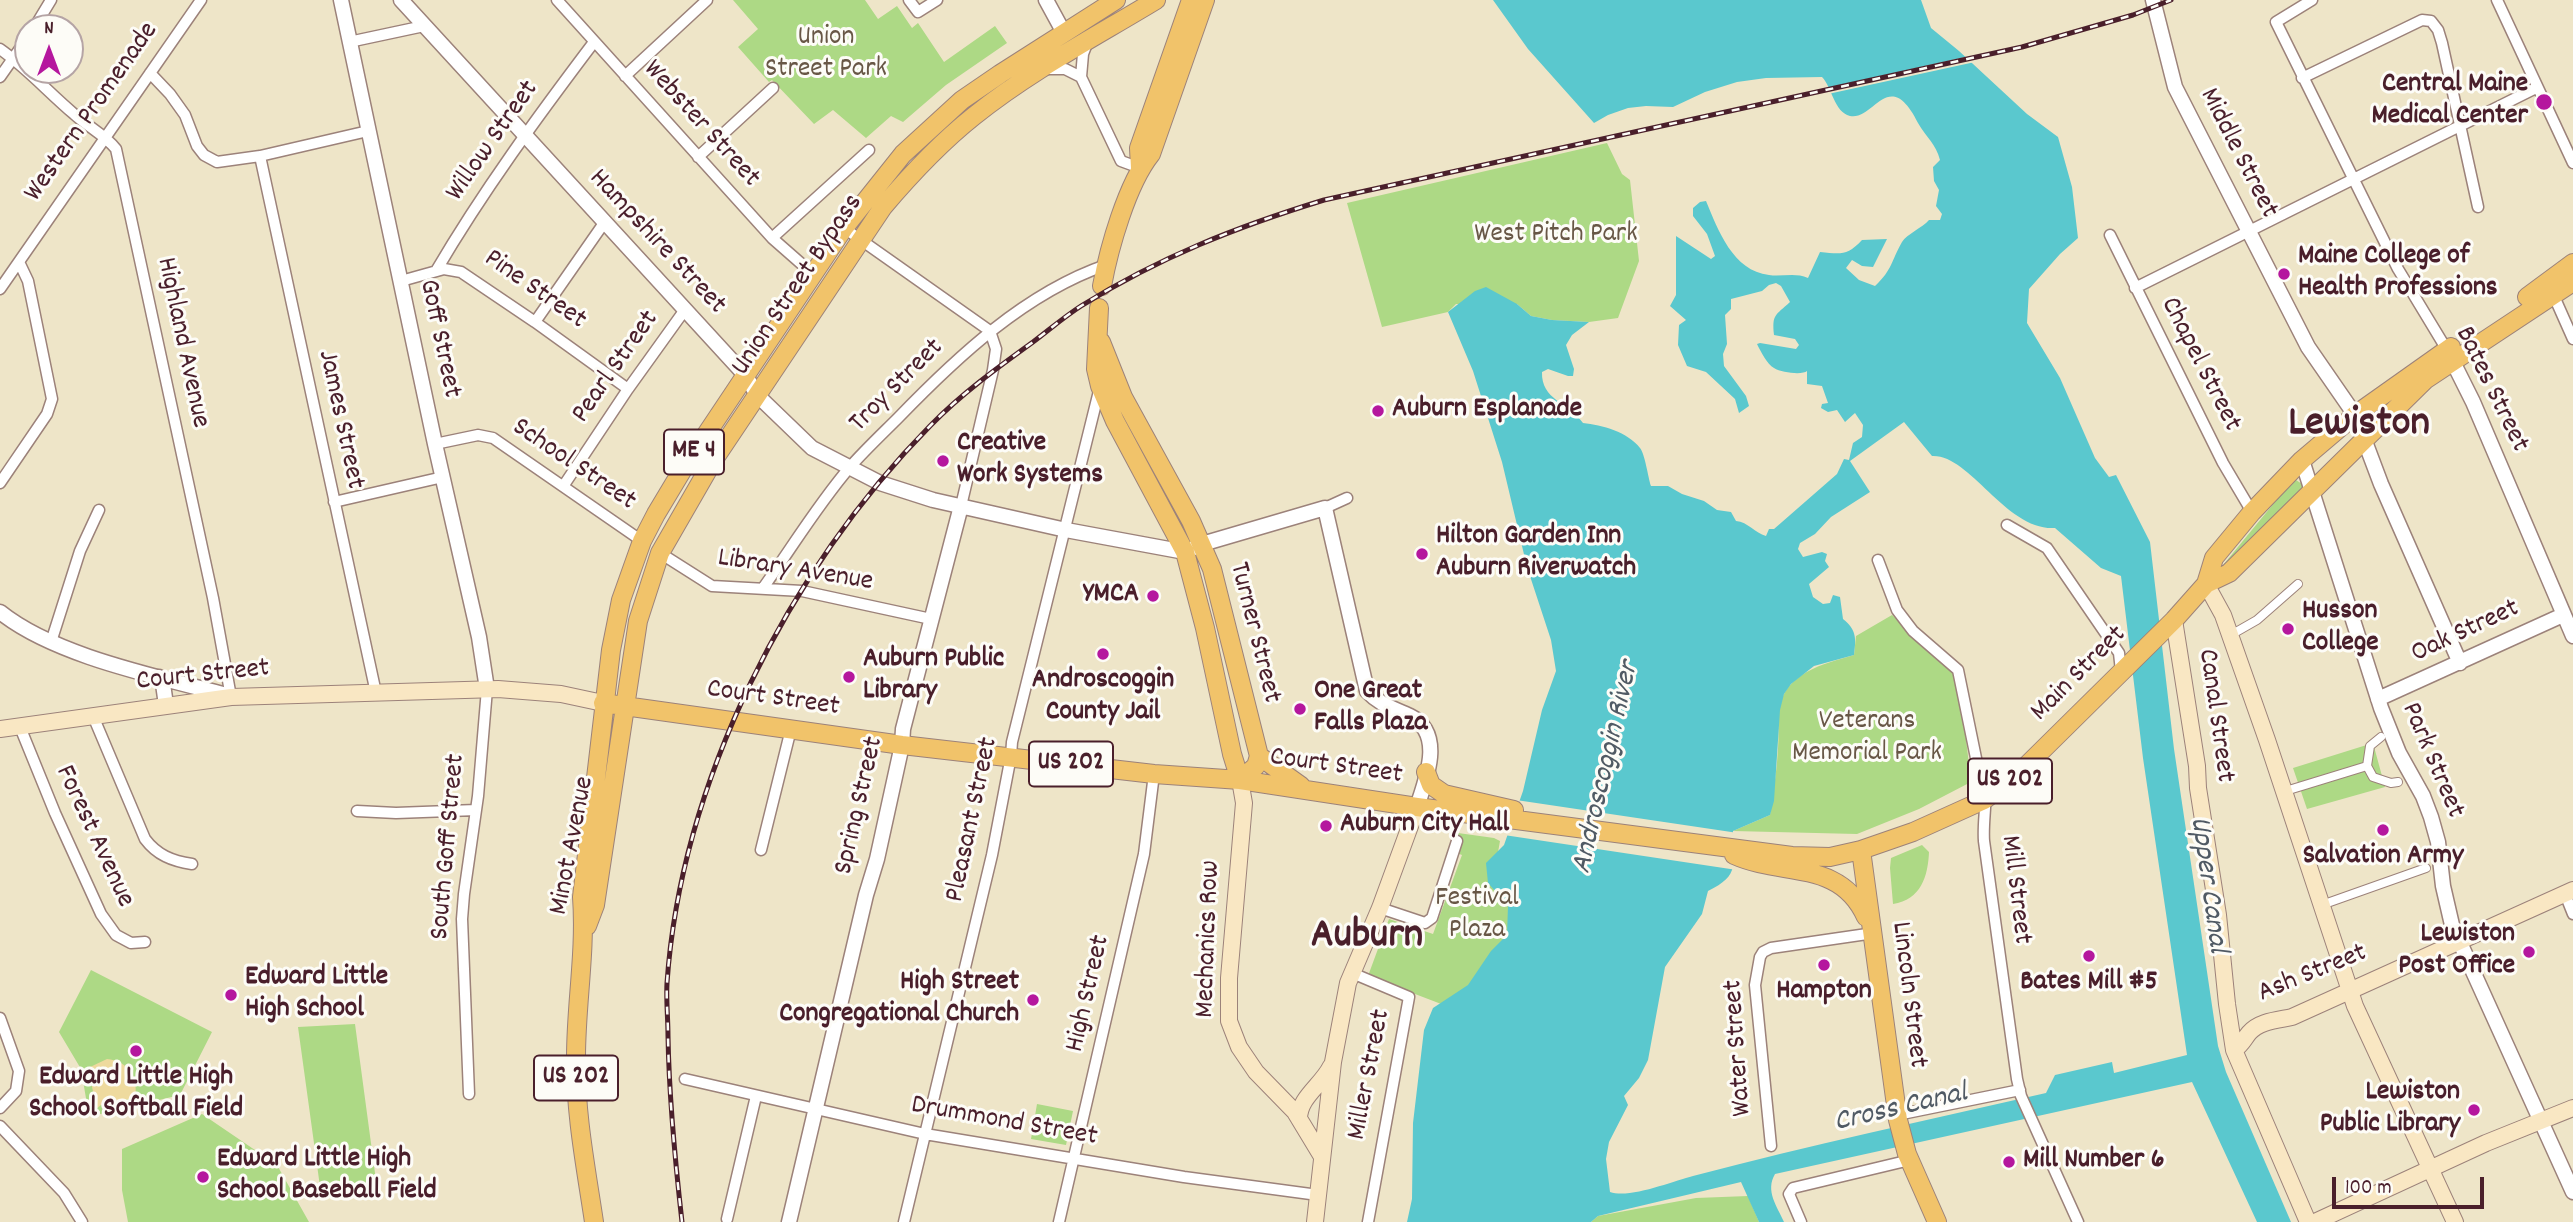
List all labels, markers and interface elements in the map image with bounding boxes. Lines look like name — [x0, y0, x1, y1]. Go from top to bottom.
north arrow — [14, 14, 84, 84]
text: N — [44, 16, 54, 43]
street label: Western Promenade — [19, 17, 167, 209]
park label: Union Street Park — [765, 22, 887, 88]
street label: Webster Street — [634, 54, 766, 196]
place label: Central Maine Medical Center — [2371, 69, 2528, 135]
street label: Willow Street — [440, 75, 548, 209]
street label: Middle Street — [2190, 83, 2284, 225]
marker: Central Maine Medical Center — [2534, 92, 2554, 112]
street label: Hampshire Street — [580, 163, 732, 323]
street label: Union Street Bypass — [726, 189, 872, 383]
park label: West Pitch Park — [1474, 219, 1638, 253]
place label: Maine College of Health Professions — [2298, 241, 2498, 307]
street label: Pine Street — [476, 244, 592, 338]
street label: Highland Avenue — [147, 255, 215, 431]
marker: Maine College of Health Professions — [2276, 266, 2292, 282]
street label: Goff Street — [409, 277, 467, 401]
street label: Chapel Street — [2151, 292, 2247, 438]
street label: Pearl Street — [566, 305, 668, 431]
street label: Bates Street — [2445, 322, 2535, 458]
street label: Troy Street — [844, 333, 952, 441]
street label: James Street — [308, 347, 370, 493]
place label: Auburn Esplanade — [1392, 394, 1582, 428]
district label: Lewiston — [2288, 402, 2430, 452]
marker: Auburn Esplanade — [1370, 403, 1386, 419]
street label: School Street — [505, 412, 641, 520]
place label: Creative Work Systems — [957, 428, 1103, 494]
road number: ME 4 — [664, 430, 724, 474]
marker: Creative Work Systems — [935, 453, 951, 469]
place label: Hilton Garden Inn Auburn Riverwatch — [1436, 521, 1636, 587]
street label: Library Avenue — [715, 543, 875, 601]
marker: Hilton Garden Inn Auburn Riverwatch — [1414, 546, 1430, 562]
street label: Turner Street — [1219, 559, 1287, 707]
place label: YMCA — [1083, 579, 1139, 613]
marker: YMCA — [1145, 588, 1161, 604]
street label: Oak Street — [2407, 593, 2525, 673]
place label: Husson College — [2302, 596, 2379, 662]
street label: Main Street — [2025, 620, 2135, 730]
marker: Husson College — [2280, 621, 2296, 637]
place label: Auburn Public Library — [863, 644, 1004, 710]
marker: Androscoggin County Jail — [1095, 646, 1111, 662]
street label: Canal Street — [2188, 647, 2240, 785]
street label: Court Street — [135, 653, 271, 701]
water label: Androscoggin River — [1566, 659, 1650, 877]
place label: Androscoggin County Jail — [1032, 665, 1174, 731]
marker: Auburn Public Library — [841, 669, 857, 685]
street label: Court Street — [705, 674, 841, 726]
place label: One Great Falls Plaza — [1314, 676, 1427, 742]
street label: Park Street — [2392, 698, 2470, 824]
marker: One Great Falls Plaza — [1292, 701, 1308, 717]
park label: Veterans Memorial Park — [1792, 706, 1942, 772]
street label: Spring Street — [829, 734, 893, 878]
street label: Pleasant Street — [940, 735, 1008, 905]
road number: US 202 — [1029, 742, 1113, 786]
street label: Court Street — [1268, 742, 1404, 794]
street label: South Goff Street — [425, 753, 475, 941]
road number: US 202 — [1968, 758, 2052, 804]
street label: Forest Avenue — [45, 761, 141, 913]
street label: Minot Avenue — [544, 774, 604, 918]
place label: Auburn City Hall — [1340, 809, 1509, 843]
water label: Upper Canal — [2179, 815, 2233, 955]
marker: Auburn City Hall — [1318, 818, 1334, 834]
marker: Salvation Army — [2375, 822, 2391, 838]
street label: Mill Street — [1991, 834, 2037, 946]
place label: Salvation Army — [2303, 841, 2463, 875]
street label: Mechanics Row — [1190, 860, 1230, 1018]
park label: Festival Plaza — [1435, 883, 1519, 949]
district label: Auburn — [1311, 914, 1423, 964]
place label: Lewiston Post Office — [2398, 919, 2515, 985]
street label: Lincoln Street — [1881, 920, 1933, 1070]
street label: High Street — [1060, 932, 1120, 1056]
street label: Ash Street — [2254, 938, 2372, 1012]
marker: Lewiston Post Office — [2521, 944, 2537, 960]
marker: Bates Mill #5 — [2081, 948, 2097, 964]
marker: Hampton — [1816, 957, 1832, 973]
place label: Edward Little High School — [245, 962, 388, 1028]
place label: High Street Congregational Church — [779, 967, 1019, 1033]
place label: Bates Mill #5 — [2020, 967, 2158, 1001]
place label: Hampton — [1776, 976, 1872, 1010]
street label: Water Street — [1718, 979, 1762, 1117]
marker: Edward Little High School — [223, 987, 239, 1003]
marker: High Street Congregational Church — [1025, 992, 1041, 1008]
street label: Miller Street — [1342, 1007, 1400, 1143]
marker: Edward Little High School Softball Field — [128, 1043, 144, 1059]
road number: US 202 — [534, 1056, 618, 1100]
place label: Edward Little High School Softball Field — [29, 1062, 243, 1128]
water label: Cross Canal — [1831, 1077, 1971, 1143]
place label: Lewiston Public Library — [2320, 1077, 2460, 1143]
street label: Drummond Street — [908, 1090, 1100, 1156]
marker: Lewiston Public Library — [2466, 1102, 2482, 1118]
place label: Edward Little High School Baseball Field — [217, 1144, 437, 1210]
place label: Mill Number 6 — [2023, 1145, 2164, 1179]
marker: Mill Number 6 — [2001, 1154, 2017, 1170]
scale bar — [2335, 1162, 2487, 1206]
marker: Edward Little High School Baseball Field — [195, 1169, 211, 1185]
text: 100 m — [2345, 1174, 2392, 1204]

